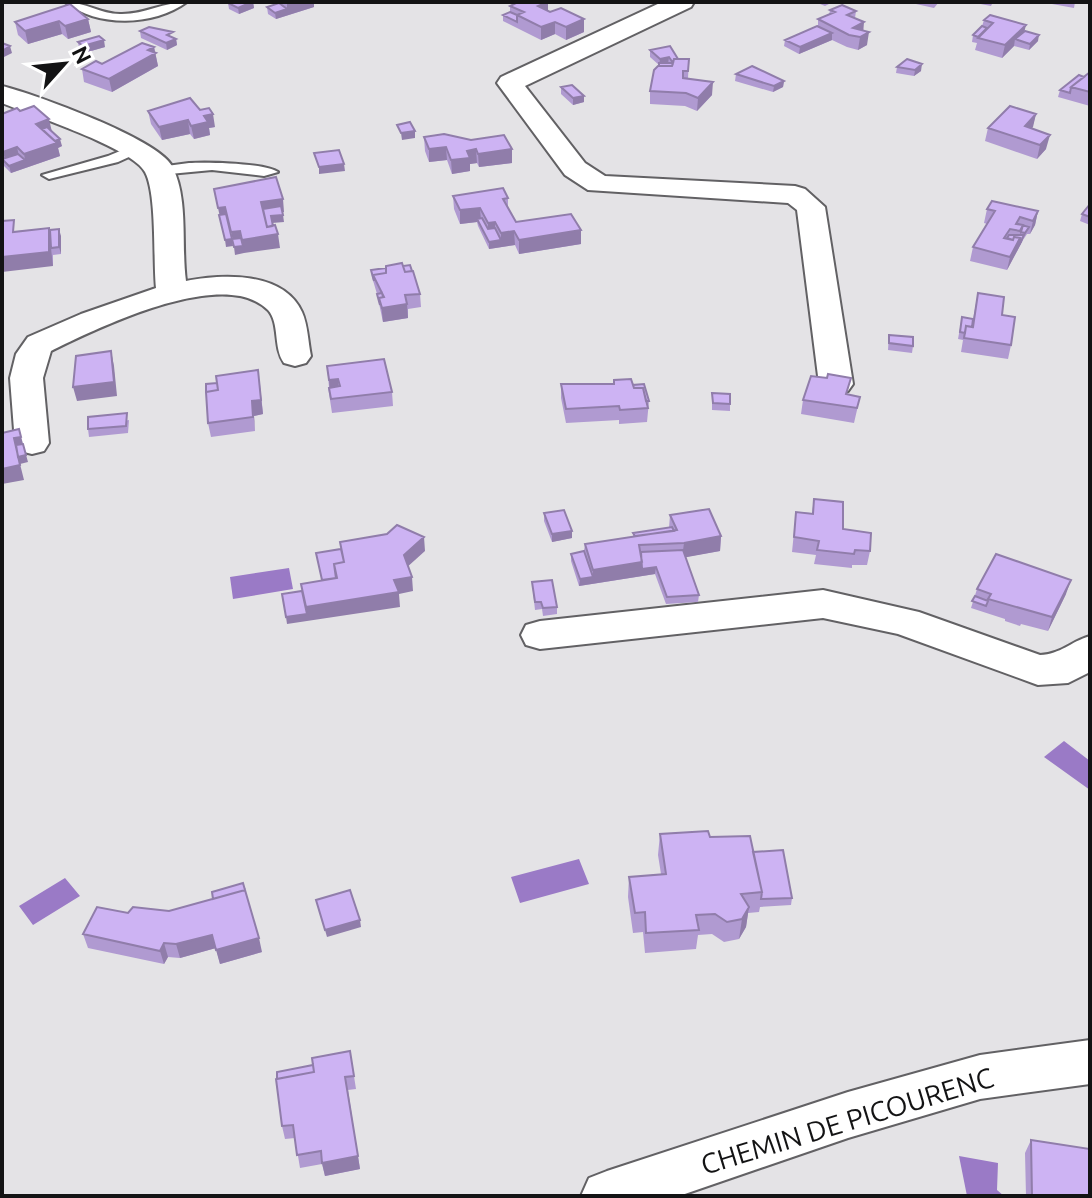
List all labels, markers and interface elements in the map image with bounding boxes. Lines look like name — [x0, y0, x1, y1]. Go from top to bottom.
north arrow — [24, 24, 104, 104]
text: N — [67, 42, 97, 68]
street label: CHEMIN DE PICOURENC — [697, 1061, 997, 1180]

